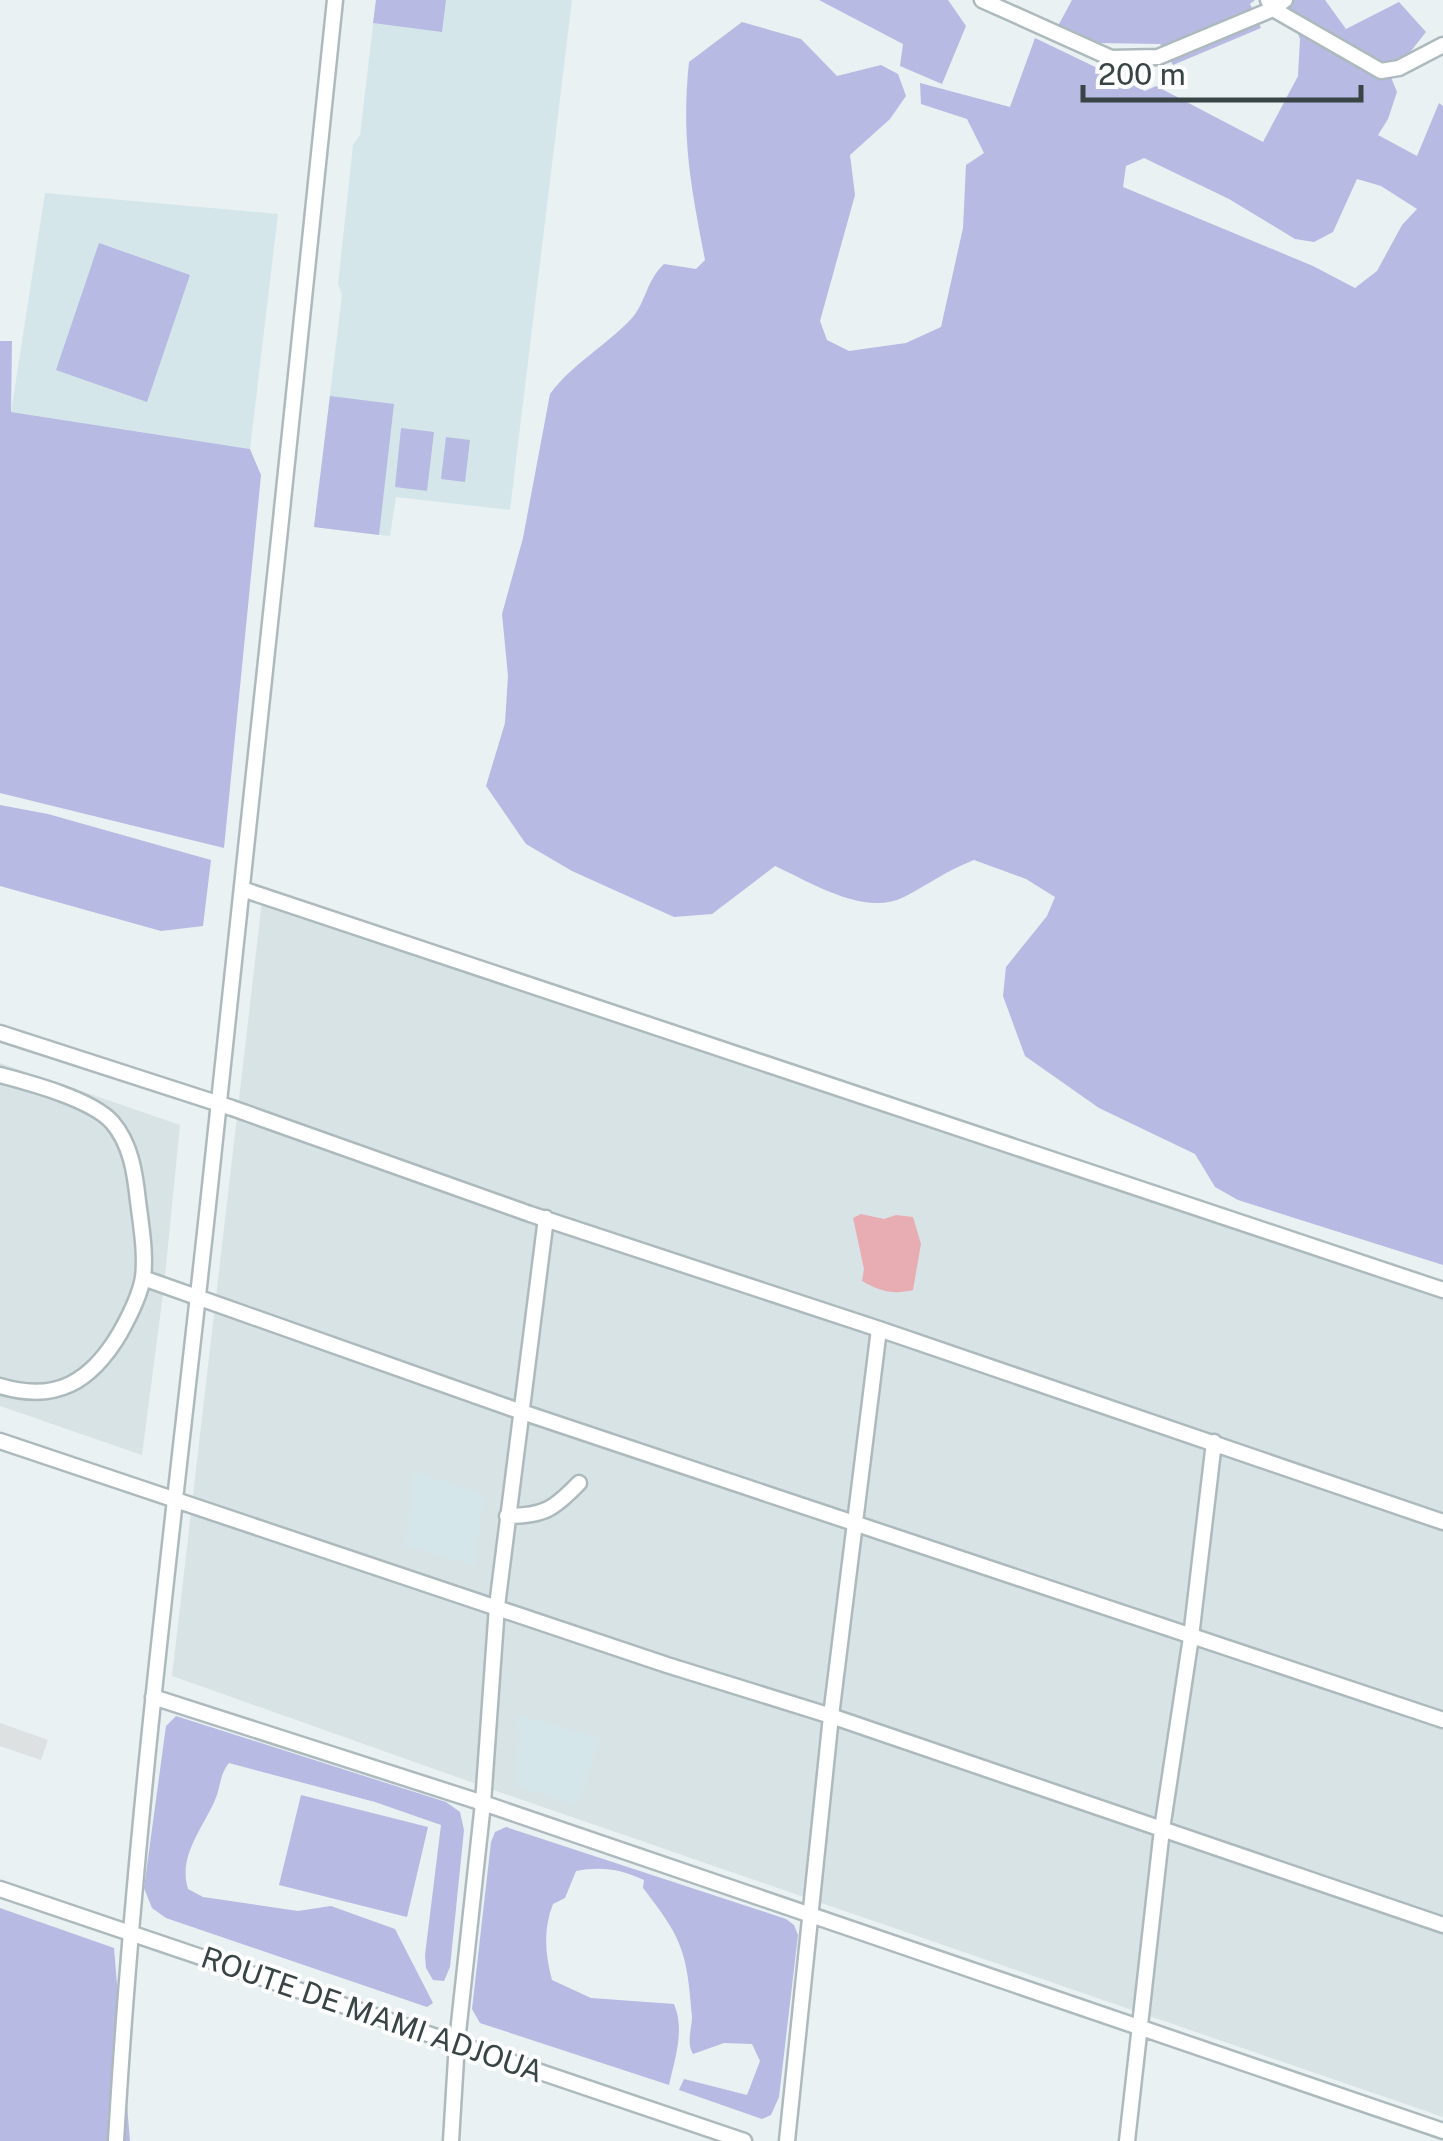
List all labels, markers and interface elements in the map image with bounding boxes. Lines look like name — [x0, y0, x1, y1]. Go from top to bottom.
scale bar — [1083, 40, 1360, 102]
text: 200 m — [1098, 56, 1186, 92]
street label: ROUTE DE MAMI ADJOUA — [197, 1939, 548, 2090]

